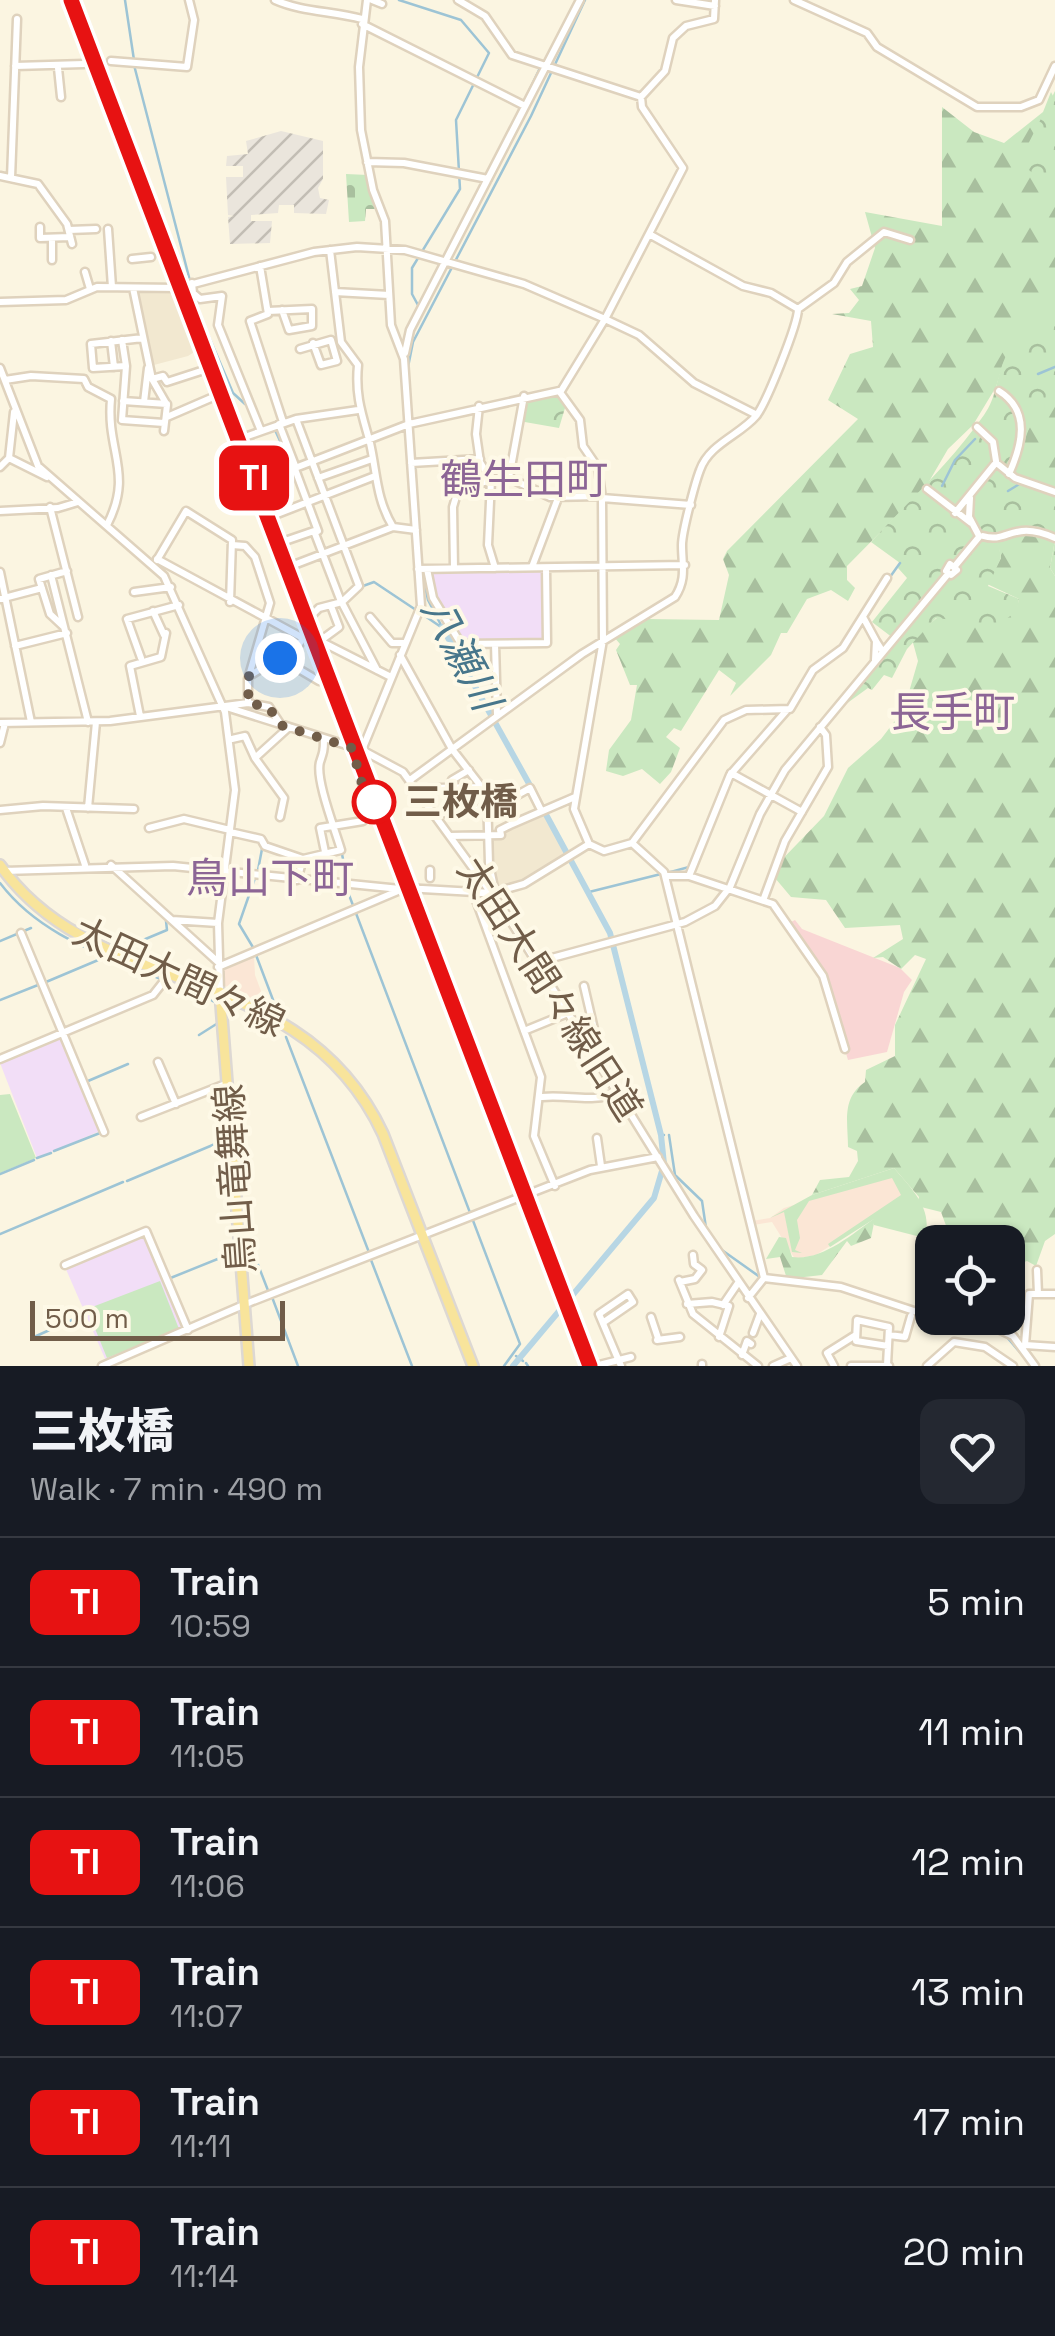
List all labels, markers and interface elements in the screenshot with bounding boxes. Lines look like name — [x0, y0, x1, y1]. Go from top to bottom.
line badge: TI — [209, 446, 299, 510]
district label: 鶴生田町 — [440, 453, 608, 506]
text: TI — [239, 456, 269, 500]
water label: 八瀬川 — [410, 589, 514, 722]
your location — [255, 633, 305, 683]
district label: 長手町 — [889, 686, 1015, 739]
place label: 三枚橋 — [404, 778, 518, 826]
marker: 三枚橋 — [353, 781, 395, 823]
street label: 太田大間々線旧道 — [447, 848, 653, 1130]
district label: 鳥山下町 — [186, 852, 354, 905]
street label: 太田大間々線 — [66, 907, 292, 1047]
street label: 鳥山竜舞線 — [204, 1083, 266, 1275]
map controls — [915, 1225, 1025, 1335]
button: locate — [915, 1225, 1025, 1335]
scale bar — [30, 1296, 285, 1340]
text: 500 m — [45, 1300, 129, 1336]
button: heart — [920, 1399, 1025, 1504]
text: 三枚橋 — [30, 1401, 174, 1462]
text: Walk · 7 min · 490 m — [30, 1469, 323, 1509]
text: Train — [170, 1558, 260, 1606]
text: 5 min — [927, 1578, 1025, 1626]
text: TI — [70, 1580, 100, 1624]
text: 10:59 — [170, 1606, 251, 1646]
text: Train — [170, 1688, 260, 1736]
text: 11 min — [918, 1708, 1025, 1756]
text: TI — [70, 1710, 100, 1754]
text: 11:05 — [170, 1736, 245, 1776]
text: Train — [170, 1818, 260, 1866]
text: 12 min — [911, 1838, 1025, 1886]
text: TI — [70, 1840, 100, 1884]
text: 11:06 — [170, 1866, 245, 1906]
text: Train — [170, 1948, 260, 1996]
text: 13 min — [911, 1968, 1025, 2016]
text: TI — [70, 1970, 100, 2014]
text: 11:07 — [170, 1996, 243, 2036]
text: Train — [170, 2078, 260, 2126]
text: 17 min — [913, 2098, 1025, 2146]
text: TI — [70, 2100, 100, 2144]
text: 11:11 — [170, 2126, 232, 2166]
text: Train — [170, 2208, 260, 2256]
text: 20 min — [903, 2228, 1025, 2276]
text: TI — [70, 2230, 100, 2274]
text: 11:14 — [170, 2256, 238, 2296]

